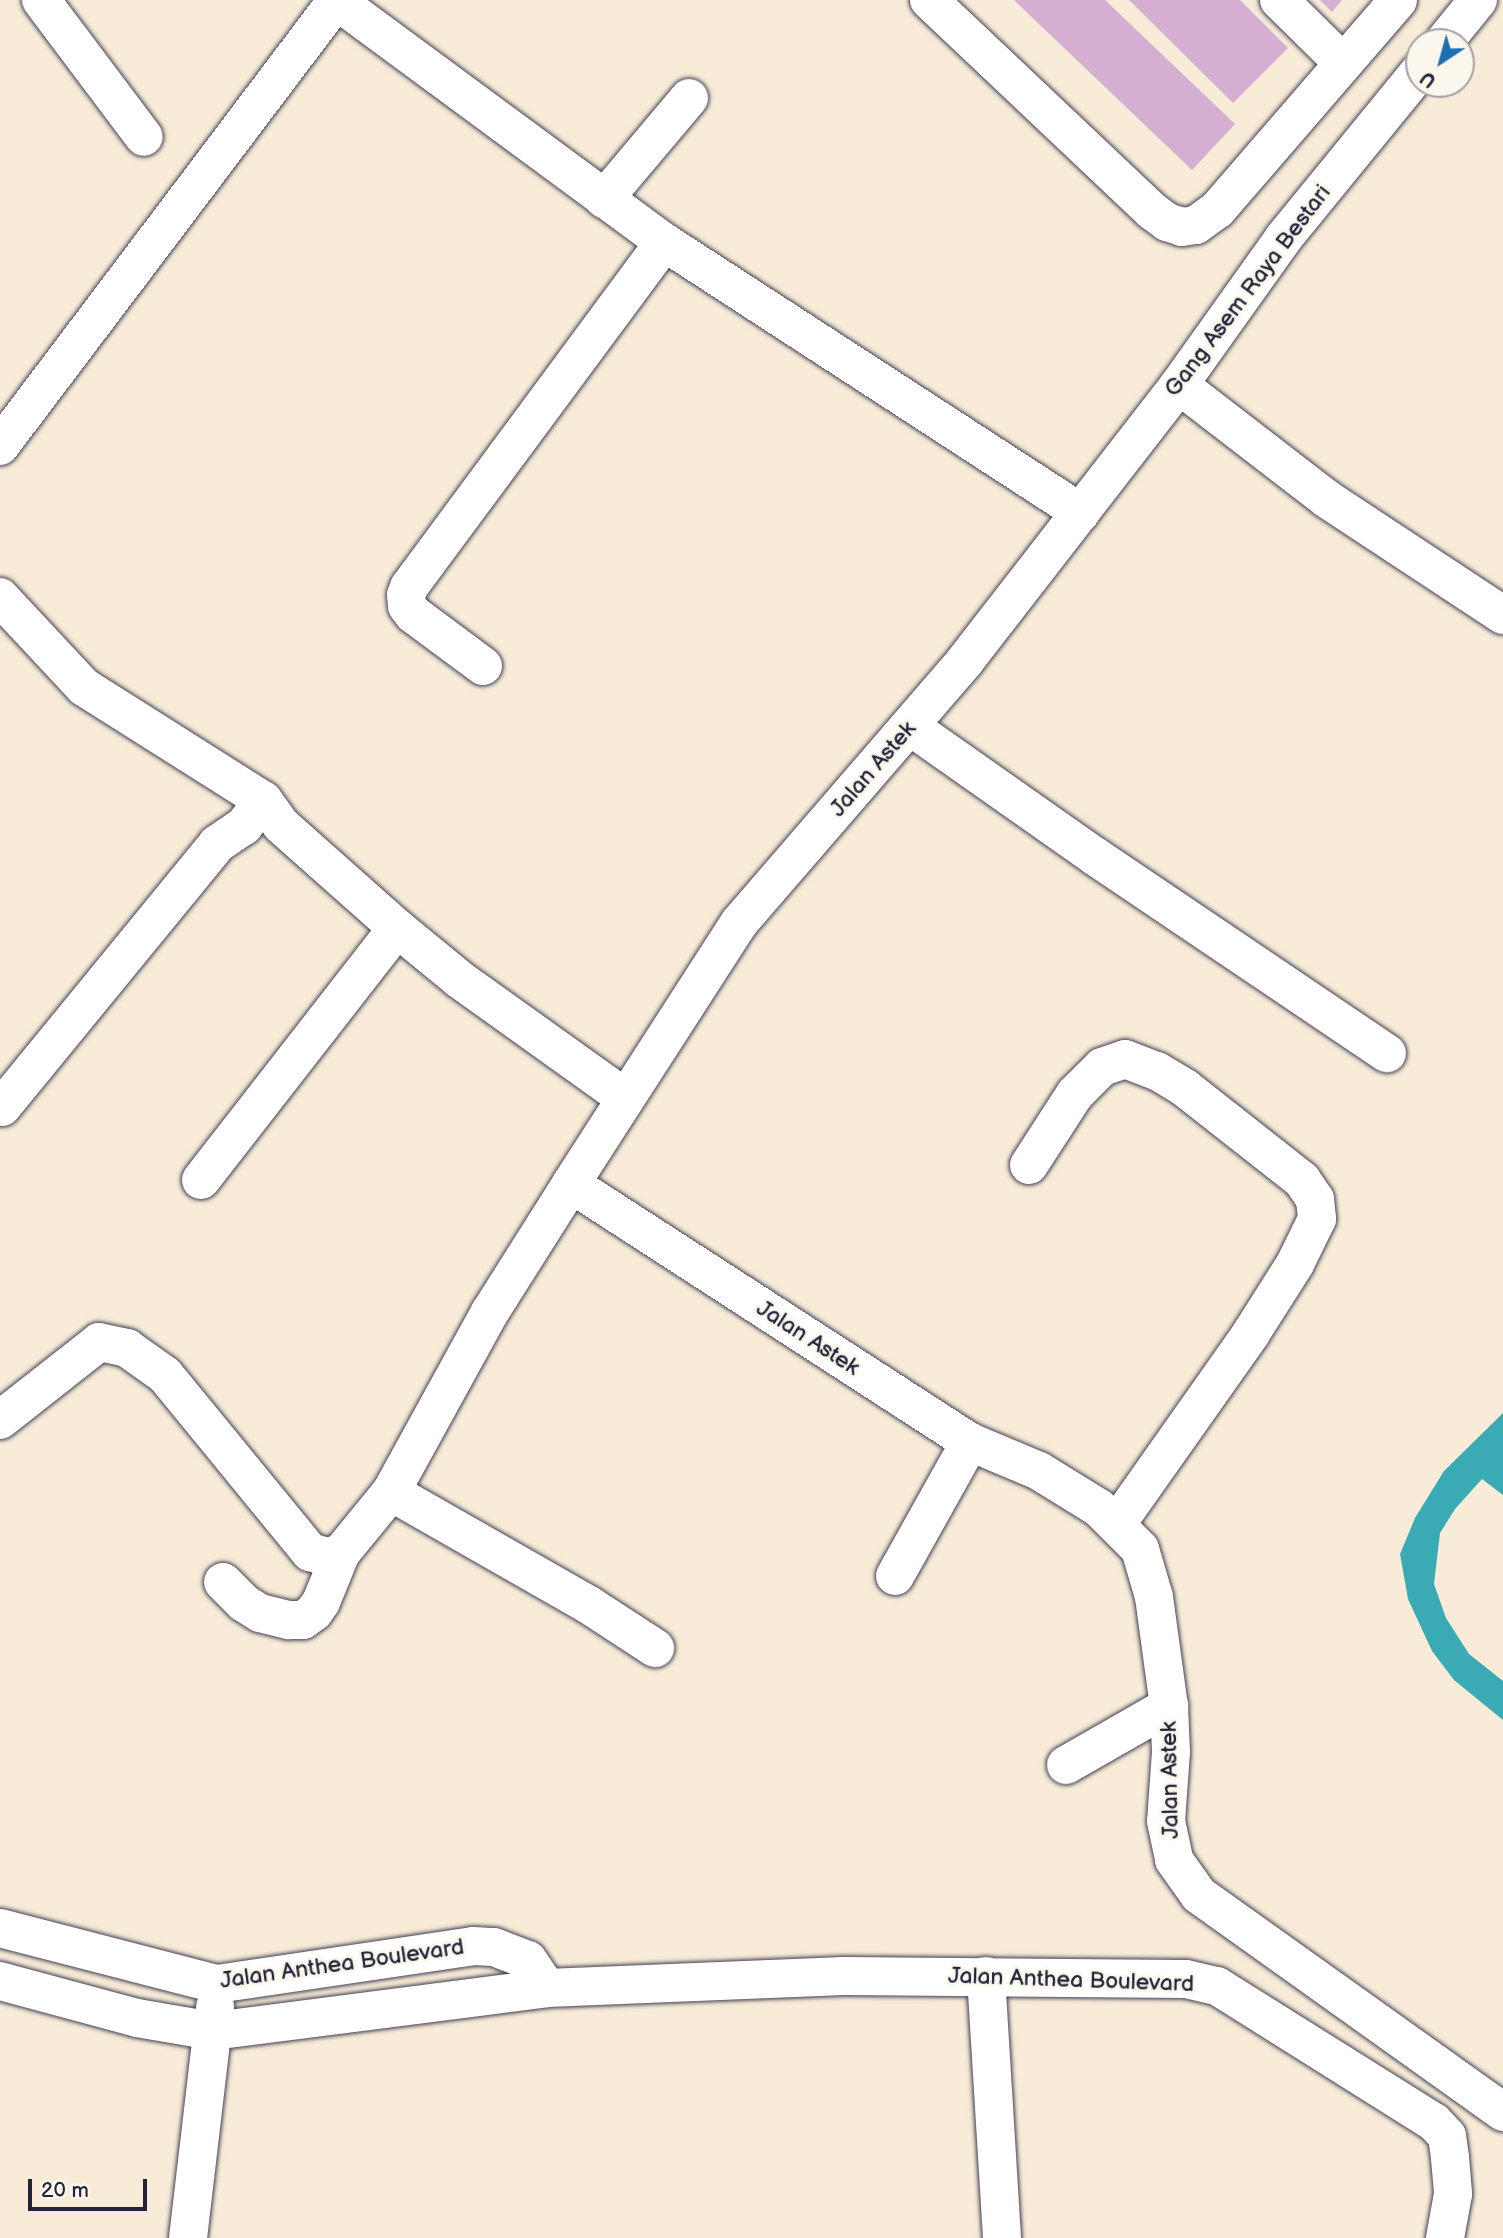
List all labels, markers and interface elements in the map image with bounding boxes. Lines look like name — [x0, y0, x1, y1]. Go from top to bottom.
north arrow — [1405, 28, 1475, 98]
text: U — [1416, 65, 1441, 92]
street label: Gang Asem Raya Bestari — [1159, 180, 1337, 402]
street label: Jalan Astek — [824, 716, 922, 822]
street label: Jalan Astek — [751, 1294, 865, 1382]
street label: Jalan Astek — [1155, 1721, 1185, 1839]
street label: Jalan Anthea Boulevard — [218, 1933, 466, 1995]
street label: Jalan Anthea Boulevard — [948, 1962, 1194, 1998]
scale bar — [32, 2164, 150, 2208]
text: 20 m — [41, 2178, 89, 2203]

